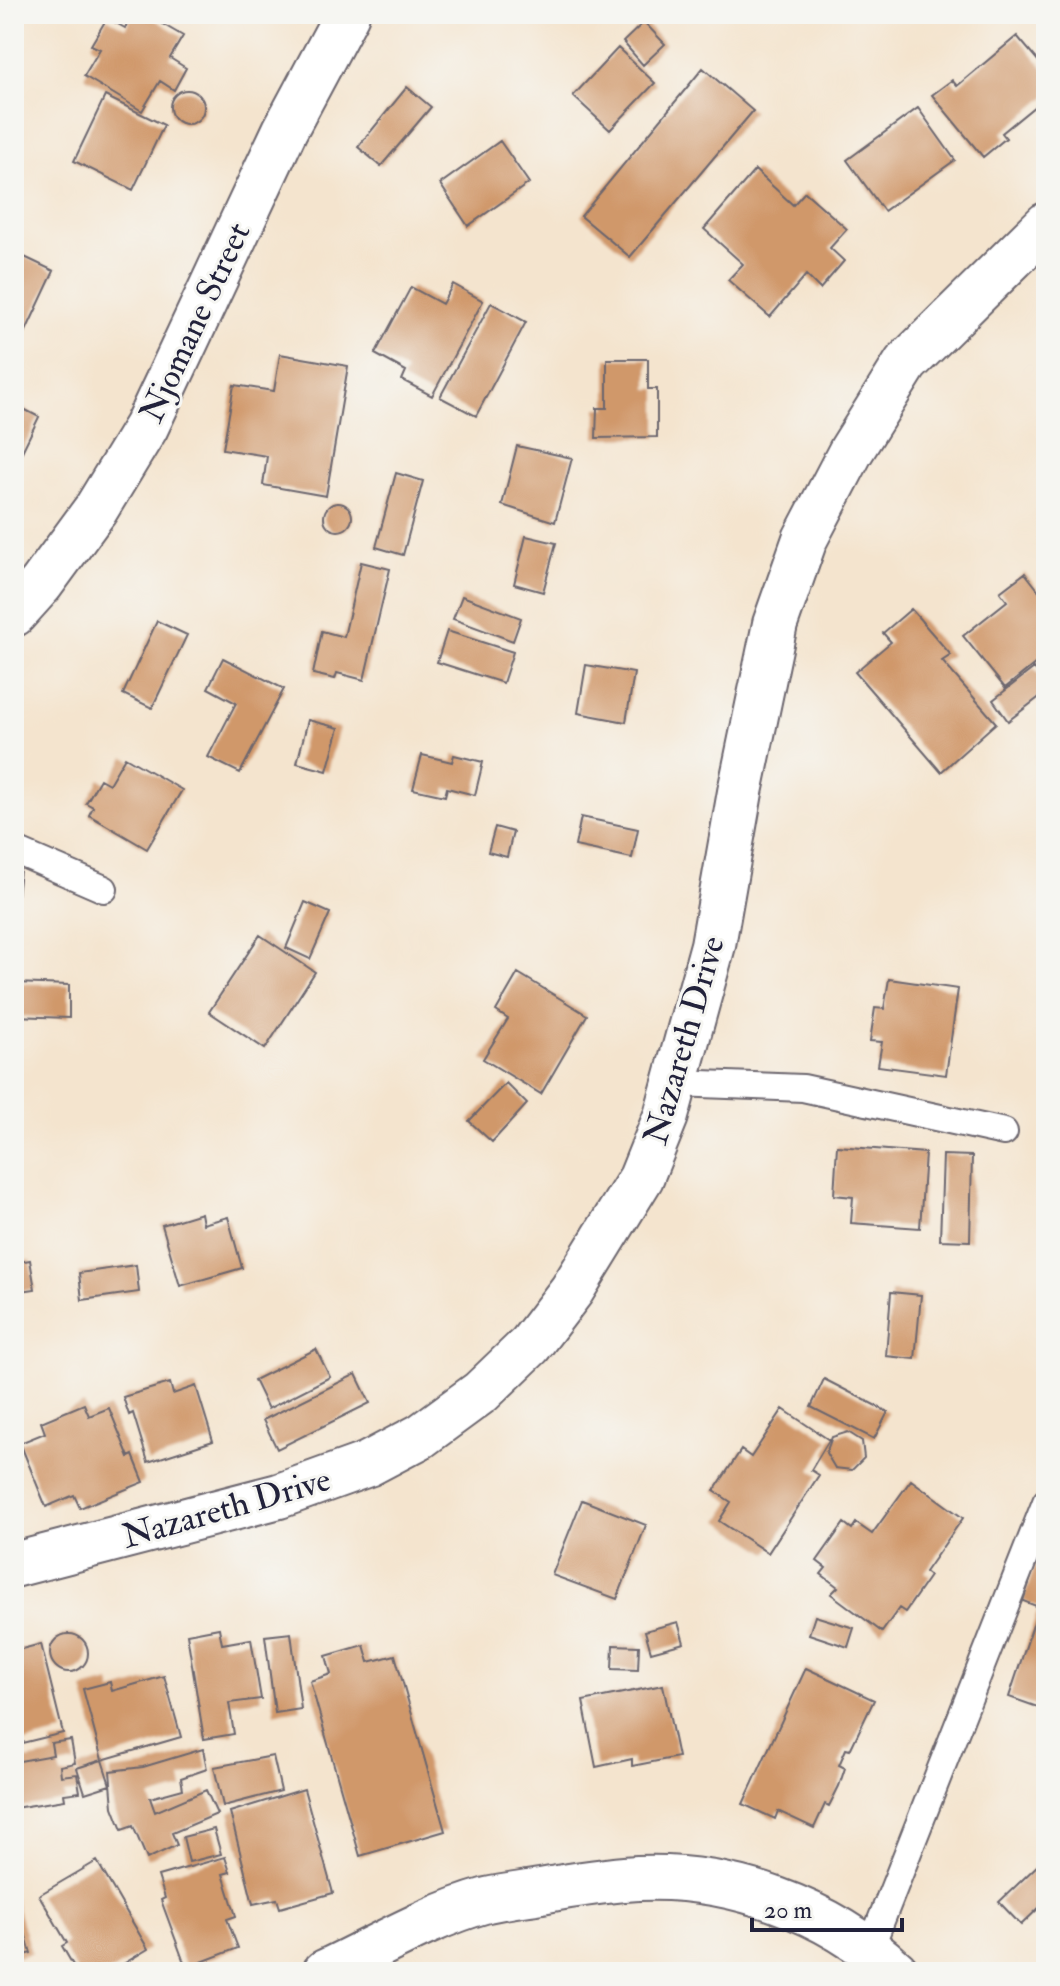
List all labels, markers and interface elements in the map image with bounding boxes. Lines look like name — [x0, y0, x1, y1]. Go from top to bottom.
street label: Njomane Street — [130, 216, 260, 430]
street label: Nazareth Drive — [634, 931, 735, 1150]
street label: Nazareth Drive — [117, 1458, 336, 1559]
scale bar — [752, 1882, 902, 1932]
text: 20 m — [764, 1895, 813, 1926]

